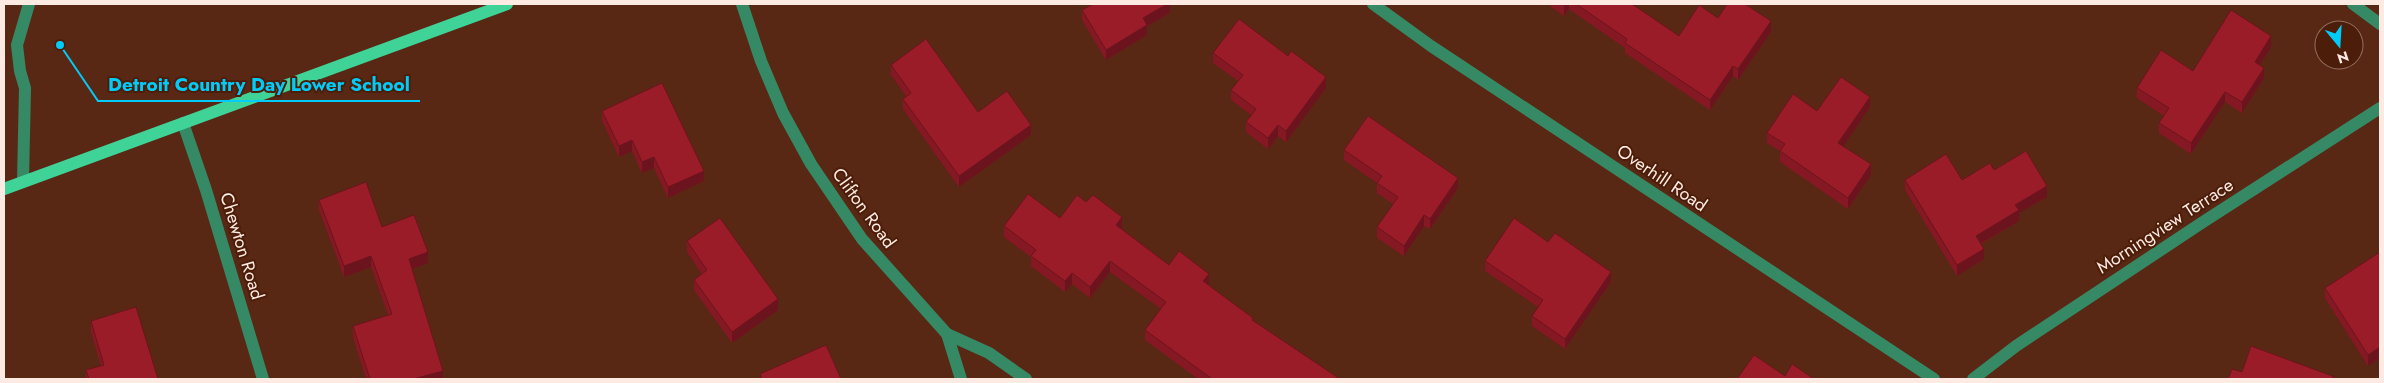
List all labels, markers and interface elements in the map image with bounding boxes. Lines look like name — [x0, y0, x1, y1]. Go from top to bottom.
north arrow — [2314, 20, 2364, 70]
text: N — [2335, 46, 2351, 69]
callout: Detroit Country Day Lower School — [98, 67, 420, 101]
text: Detroit Country Day Lower School — [108, 71, 410, 98]
street label: Overhill Road — [1612, 138, 1712, 218]
street label: Clifton Road — [826, 162, 902, 254]
street label: Morningview Terrace — [2092, 172, 2238, 280]
street label: Chewton Road — [213, 189, 271, 303]

